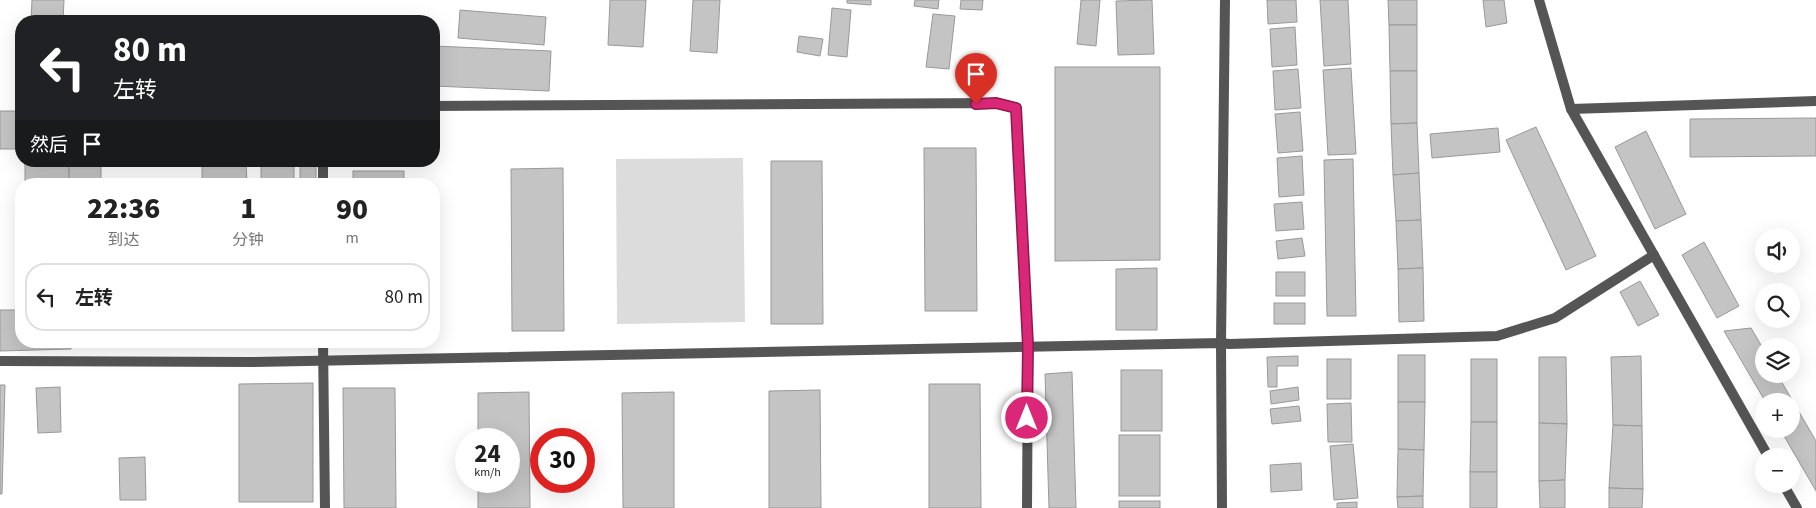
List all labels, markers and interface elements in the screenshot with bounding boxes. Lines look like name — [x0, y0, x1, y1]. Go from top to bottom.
text: 80 m — [113, 25, 187, 75]
icon: left — [30, 35, 95, 100]
pin — [955, 53, 997, 104]
icon: arrive — [962, 60, 990, 88]
text: 左转 — [113, 74, 157, 106]
icon: arrive — [78, 130, 106, 158]
text: 然后 — [30, 132, 68, 159]
text: 22:36 — [87, 187, 160, 230]
text: 1 — [240, 187, 256, 230]
text: 90 — [336, 188, 368, 231]
text: m — [345, 227, 359, 249]
map controls — [1755, 228, 1800, 493]
button: sound — [1755, 228, 1800, 273]
text: 到达 — [108, 229, 140, 251]
text: 分钟 — [232, 229, 264, 251]
icon: left — [32, 283, 60, 311]
button: search — [1755, 283, 1800, 328]
text: 80 m — [385, 284, 423, 311]
text: 左转 — [75, 285, 113, 312]
button: layers — [1755, 338, 1800, 383]
position arrow — [1000, 391, 1052, 443]
button: + — [1755, 393, 1800, 438]
speed limit sign: 30 — [530, 428, 595, 493]
text: 24 — [474, 436, 501, 472]
button: − — [1755, 448, 1800, 493]
text: km/h — [474, 464, 501, 481]

